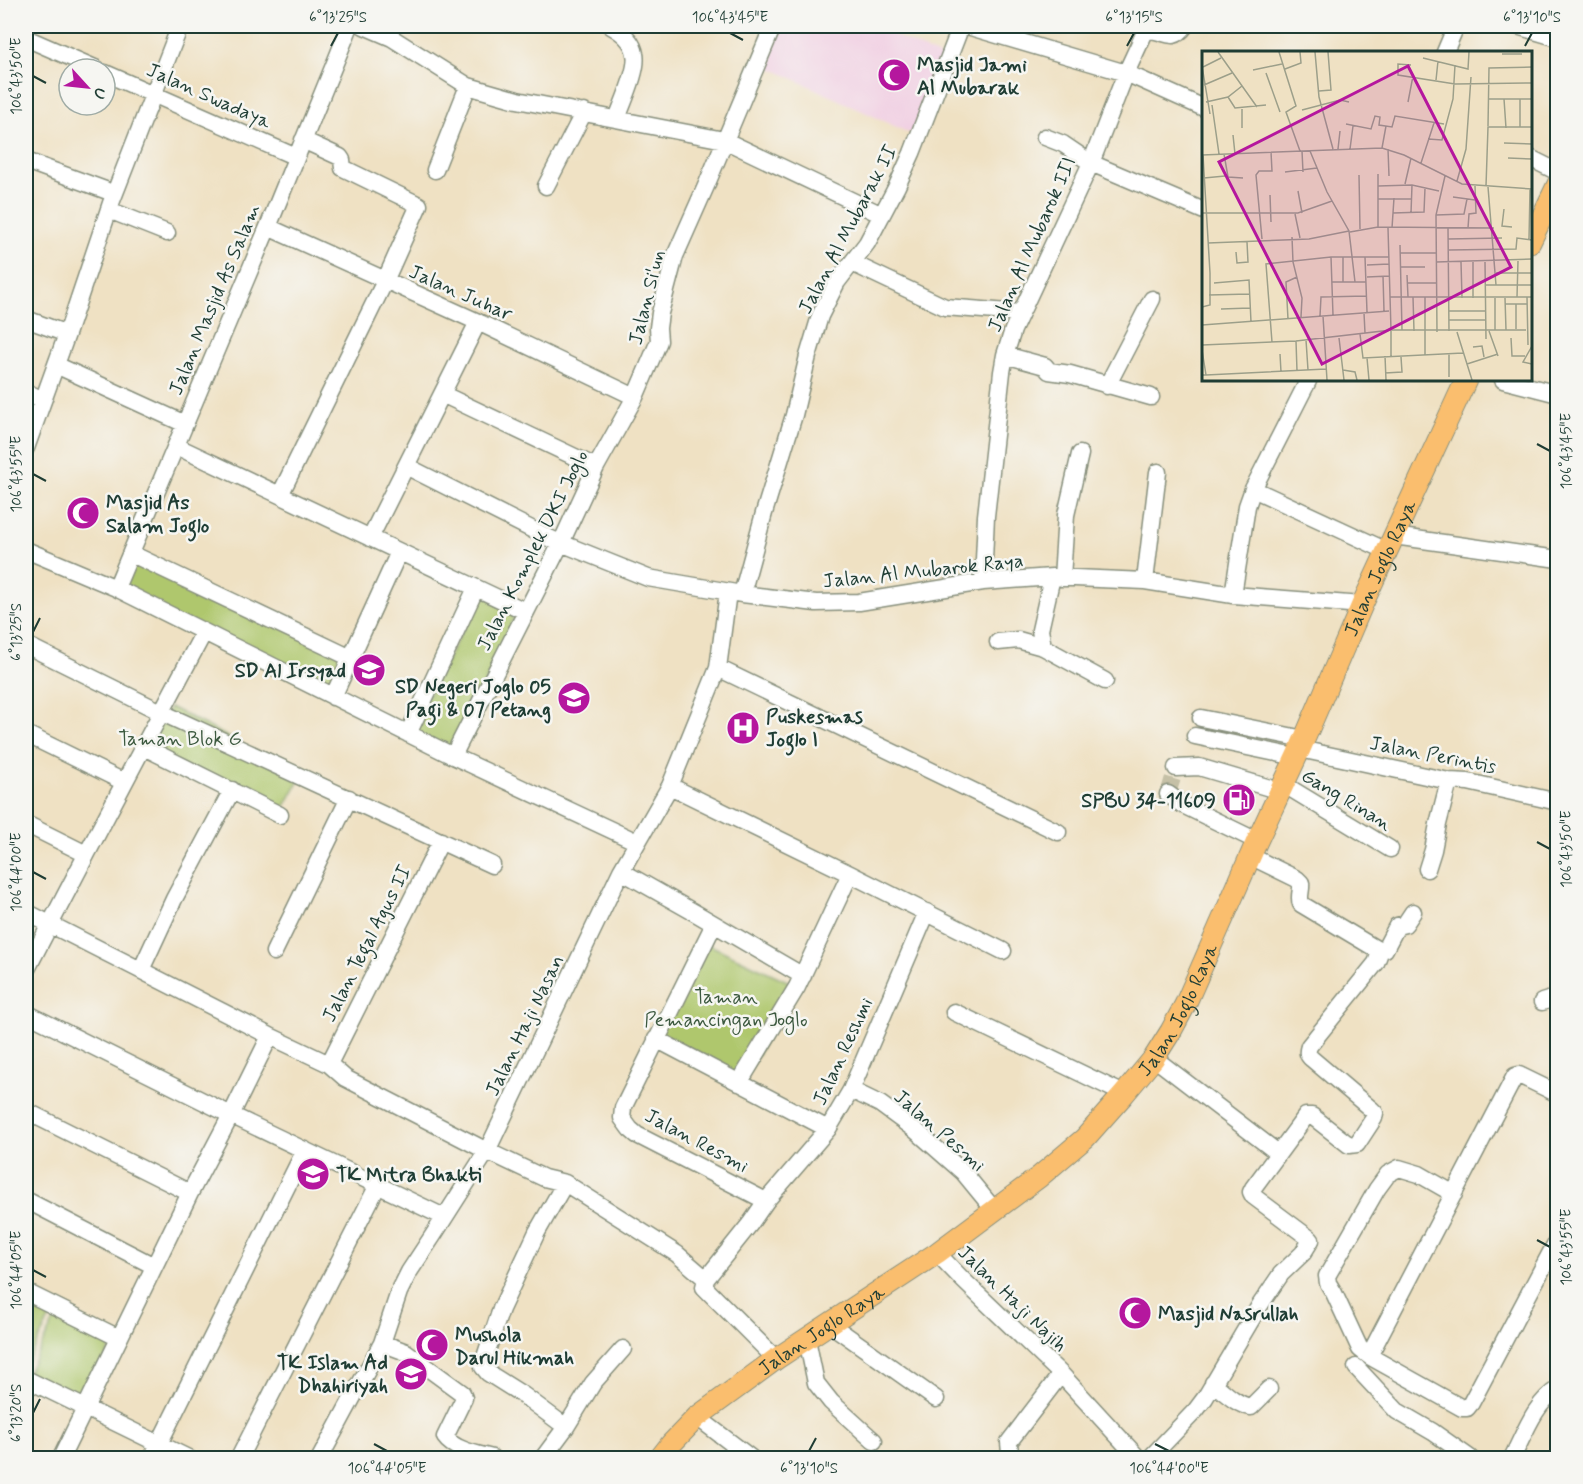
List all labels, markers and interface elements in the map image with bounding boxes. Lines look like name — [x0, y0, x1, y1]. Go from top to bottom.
text: 6°13'25"S — [309, 8, 367, 28]
text: 106°43'45"E — [692, 8, 769, 28]
text: 6°13'15"S — [1105, 8, 1163, 28]
text: 6°13'10"S — [1503, 8, 1561, 28]
text: 106°43'50"E — [7, 37, 27, 115]
inset map — [1202, 51, 1532, 381]
place label: Masjid Jami Al Mubarak — [917, 52, 1027, 102]
north arrow — [57, 57, 117, 117]
street label: Jalan Swadaya — [142, 57, 276, 136]
mosque icon: Masjid Jami Al Mubarak — [876, 57, 912, 93]
text: U — [87, 84, 111, 103]
street label: Jalan Al Mubarak II — [792, 140, 905, 319]
street label: Jalan Al Mubarok III — [982, 153, 1083, 336]
street label: Jalan Masjid As Salam — [163, 200, 268, 399]
street label: Jalan Si'un — [623, 247, 672, 348]
street label: Jalan Juhar — [404, 259, 517, 328]
text: 106°43'45"E — [1557, 412, 1577, 489]
text: 106°43'55"E — [7, 435, 27, 512]
street label: Jalan Komplek DKI Joglo — [471, 446, 597, 656]
place label: Masjid As Salam Joglo — [106, 490, 210, 542]
mosque icon: Masjid As Salam Joglo — [65, 495, 101, 531]
street label: Jalan Joglo Raya — [1338, 495, 1424, 641]
street label: Jalan Al Mubarok Raya — [822, 548, 1025, 595]
text: 6°13'25"S — [7, 603, 27, 661]
school or university icon: SD Al Irsyad — [351, 652, 387, 688]
place label: SD Al Irsyad — [235, 658, 346, 685]
place label: SD Negeri Joglo 05 Pagi & 07 Petang — [395, 674, 551, 726]
school or university icon: SD Negeri Joglo 05 Pagi & 07 Petang — [556, 680, 592, 716]
place label: Puskesmas Joglo I — [766, 704, 863, 756]
hospital icon: Puskesmas Joglo I — [725, 710, 761, 746]
park label: Taman Blok G — [118, 726, 242, 753]
street label: Jalan Perintis — [1367, 730, 1498, 781]
street label: Gang Rinan — [1295, 763, 1397, 839]
fuel station icon: SPBU 34-11609 — [1221, 782, 1257, 818]
place label: SPBU 34-11609 — [1081, 788, 1216, 815]
text: 106°43'50"E — [1557, 810, 1577, 888]
text: 106°44'00"E — [7, 832, 27, 912]
street label: Jalan Tegal Agus II — [316, 860, 421, 1028]
street label: Jalan Joglo Raya — [1132, 939, 1226, 1083]
street label: Jalan Haji Nasan — [479, 950, 571, 1101]
park label: Taman Pemancingan Joglo — [644, 984, 808, 1035]
street label: Jalan Reshmi — [807, 993, 880, 1110]
street label: Jalan Pesmi — [887, 1084, 991, 1178]
street label: Jalan Resmi — [640, 1103, 753, 1180]
school or university icon: TK Mitra Bhakti — [295, 1156, 331, 1192]
place label: TK Mitra Bhakti — [336, 1162, 481, 1189]
text: 106°43'55"E — [1557, 1208, 1577, 1285]
text: 106°44'05"E — [7, 1230, 27, 1310]
street label: Jalan Haji Najih — [951, 1240, 1073, 1359]
street label: Jalan Joglo Raya — [753, 1279, 891, 1383]
mosque icon: Masjid Nasrullah — [1117, 1295, 1153, 1331]
place label: Masjid Nasrullah — [1158, 1301, 1299, 1328]
place label: Mushola Darul Hikmah — [455, 1322, 574, 1372]
mosque icon: Mushola Darul Hikmah — [414, 1327, 450, 1363]
place label: TK Islam Ad Dhahiriyah — [277, 1350, 388, 1400]
school or university icon: TK Islam Ad Dhahiriyah — [393, 1356, 429, 1392]
text: 6°13'20"S — [7, 1384, 27, 1442]
text: 106°44'05"E — [347, 1459, 427, 1479]
text: 6°13'10"S — [780, 1459, 838, 1479]
text: 106°44'00"E — [1129, 1459, 1209, 1479]

